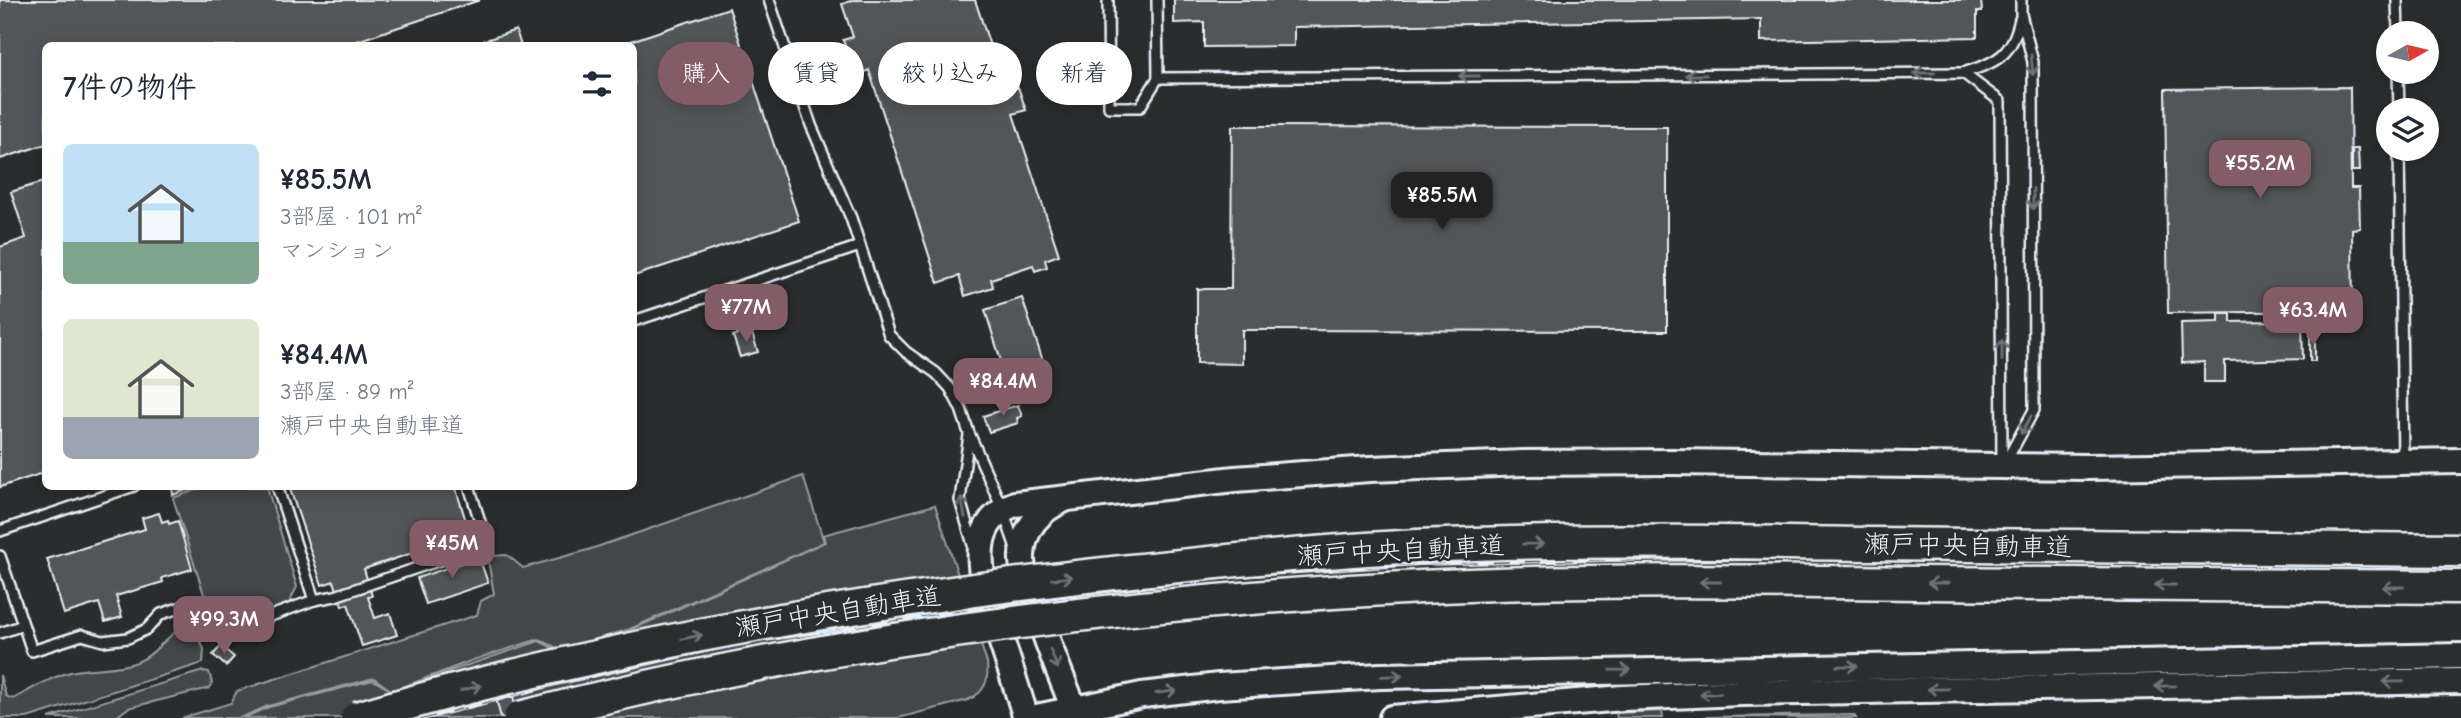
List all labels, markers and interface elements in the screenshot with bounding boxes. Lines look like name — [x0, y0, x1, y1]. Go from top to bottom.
north arrow — [2376, 21, 2440, 84]
map controls — [2376, 21, 2439, 161]
chip: 購入 — [658, 42, 754, 105]
chip: 賃貸 — [768, 42, 864, 105]
chip: 絞り込み — [878, 42, 1022, 105]
chip: 新着 — [1036, 42, 1132, 105]
one-way arrow — [2026, 53, 2039, 76]
icon: filters — [578, 65, 616, 103]
one-way arrow — [1913, 67, 1936, 80]
one-way arrow — [1685, 68, 1708, 82]
one-way arrow — [1458, 69, 1481, 83]
text: 7件の物件 — [63, 70, 197, 105]
button: layers — [2376, 98, 2439, 161]
pin: ¥55.2M — [2203, 140, 2317, 200]
text: ¥55.2M — [2225, 149, 2295, 176]
text: ¥85.5M — [280, 162, 372, 197]
icon: home — [119, 172, 203, 256]
pin: ¥85.5M — [1385, 173, 1499, 232]
text: ¥85.5M — [1407, 181, 1477, 208]
one-way arrow — [2026, 188, 2040, 211]
text: 3部屋 · 101 m² — [280, 203, 422, 230]
text: マンション — [280, 237, 394, 264]
pin: ¥77M — [705, 284, 787, 344]
pin: ¥63.4M — [2256, 288, 2370, 347]
text: ¥77M — [721, 293, 771, 320]
text: ¥63.4M — [2279, 296, 2347, 323]
text: ¥84.4M — [280, 337, 368, 372]
one-way arrow — [1995, 339, 2008, 362]
icon: home — [119, 347, 203, 431]
pin: ¥84.4M — [946, 358, 1060, 418]
text: ¥84.4M — [969, 367, 1037, 394]
text: 3部屋 · 89 m² — [280, 378, 414, 405]
text: 瀬戸中央自動車道 — [280, 412, 464, 439]
one-way arrow — [2019, 414, 2033, 434]
one-way arrow — [956, 496, 970, 519]
pin: ¥45M — [411, 520, 493, 580]
text: ¥45M — [426, 529, 478, 556]
street label: 瀬戸中央自動車道 — [1864, 529, 2072, 563]
street label: 瀬戸中央自動車道 — [1296, 531, 1506, 571]
one-way arrow — [1521, 537, 1544, 551]
one-way arrow — [1050, 572, 1073, 585]
one-way arrow — [1699, 575, 1722, 589]
one-way arrow — [1927, 576, 1950, 590]
one-way arrow — [2154, 578, 2177, 592]
one-way arrow — [2382, 580, 2405, 594]
street label: 瀬戸中央自動車道 — [733, 581, 943, 643]
pin: ¥99.3M — [167, 596, 281, 656]
text: ¥99.3M — [189, 605, 259, 632]
one-way arrow — [680, 629, 703, 643]
one-way arrow — [1048, 648, 1061, 670]
one-way arrow — [1836, 660, 1859, 673]
one-way arrow — [1608, 663, 1631, 677]
one-way arrow — [1381, 669, 1404, 682]
one-way arrow — [2382, 675, 2405, 689]
one-way arrow — [2154, 679, 2177, 693]
one-way arrow — [459, 681, 482, 694]
one-way arrow — [1927, 683, 1950, 696]
one-way arrow — [1154, 686, 1176, 699]
one-way arrow — [1700, 688, 1722, 701]

